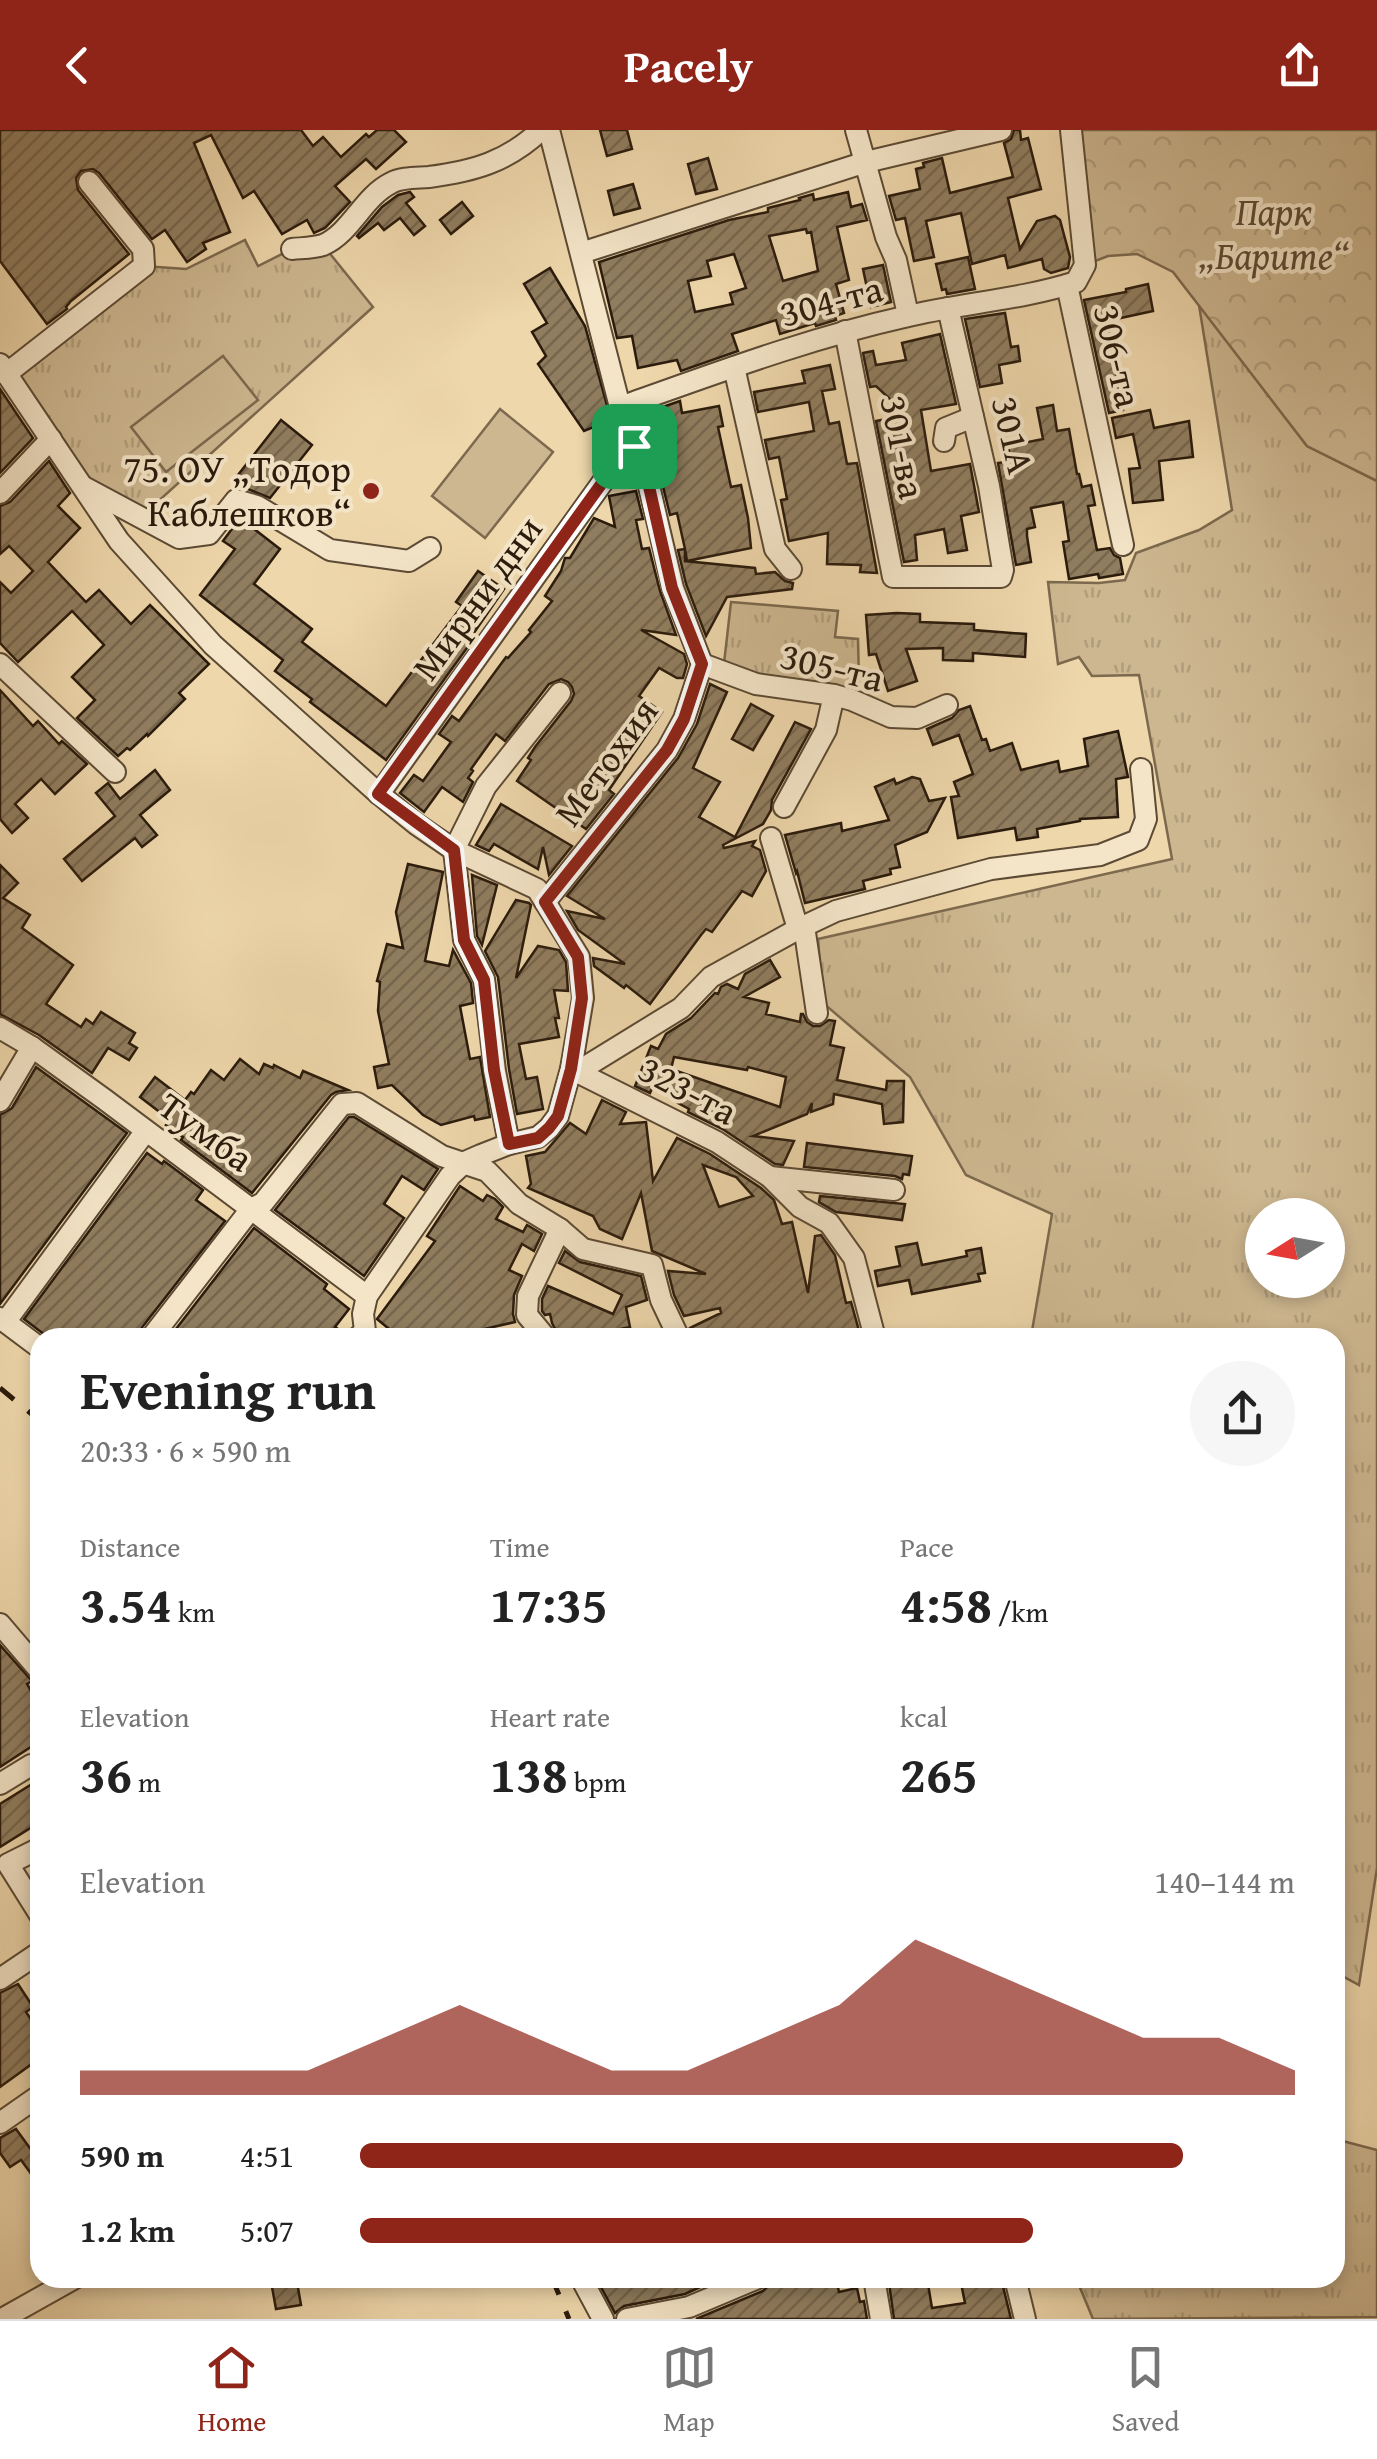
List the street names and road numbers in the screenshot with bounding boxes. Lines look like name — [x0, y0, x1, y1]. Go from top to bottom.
street label: 304-та — [773, 259, 888, 341]
street label: 306-та — [1080, 299, 1158, 413]
street label: 301-ва — [867, 390, 941, 503]
street label: 301А — [978, 391, 1050, 479]
street label: Мирни дни — [397, 504, 555, 691]
street label: 305-та — [775, 626, 890, 706]
street label: Метохия — [539, 686, 671, 837]
street label: 323-та — [629, 1040, 748, 1138]
street label: Тумба — [148, 1078, 266, 1185]

